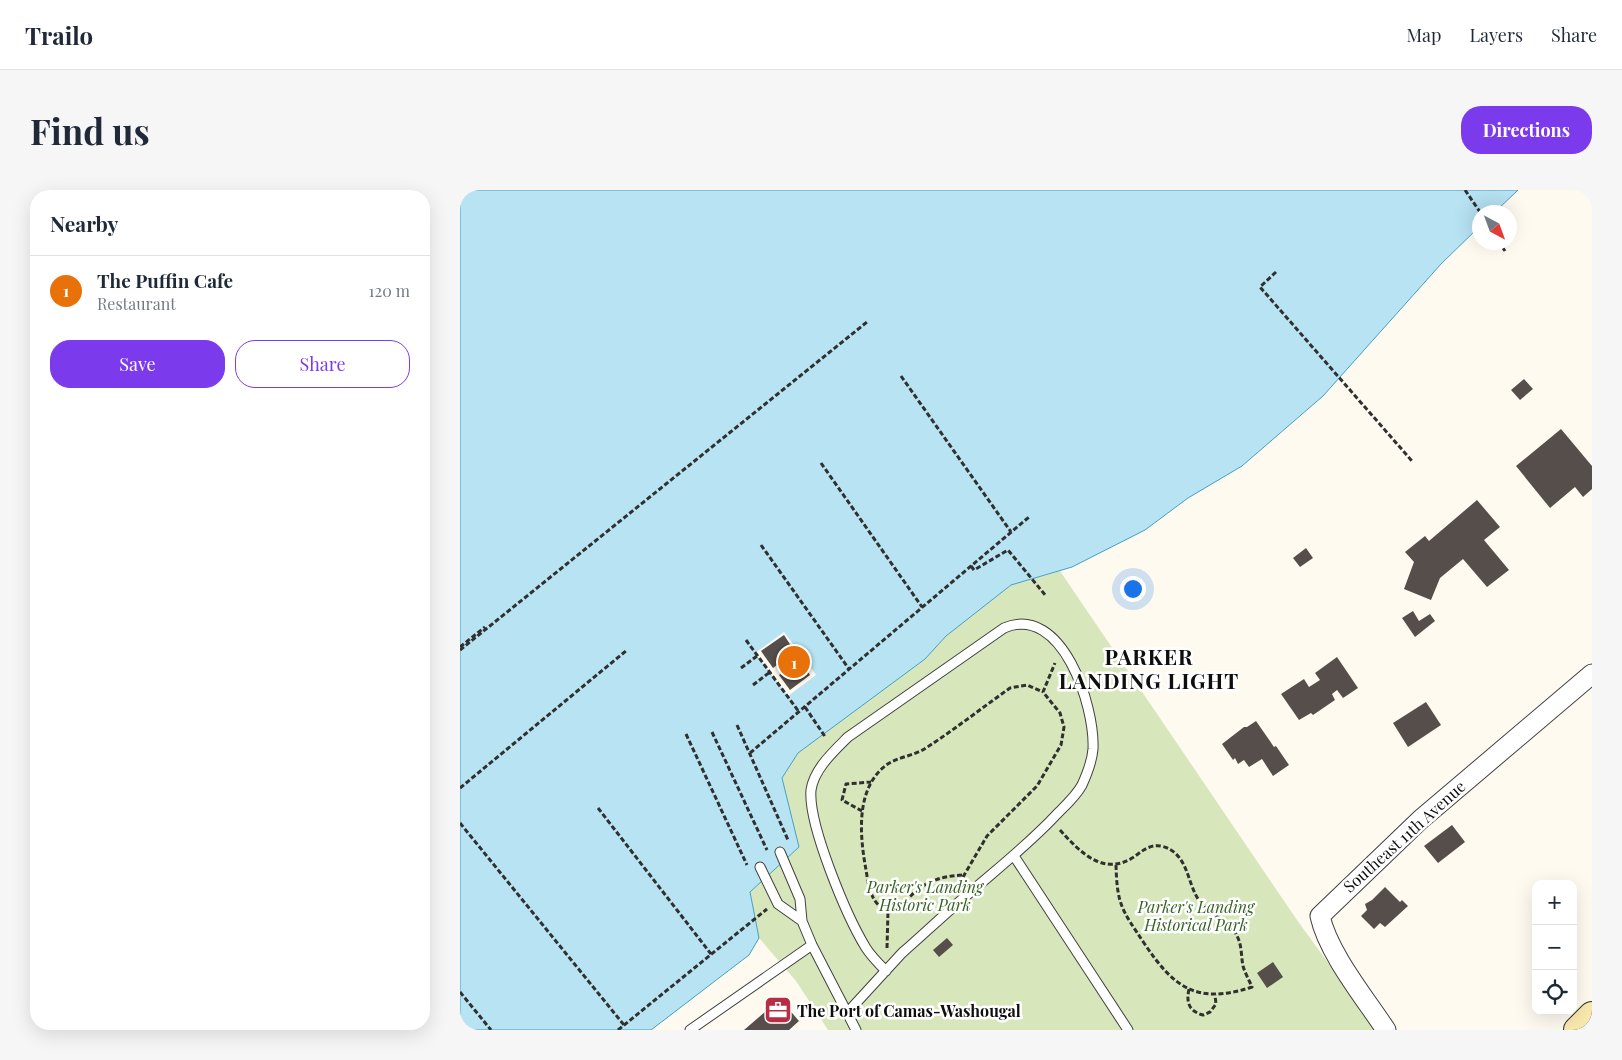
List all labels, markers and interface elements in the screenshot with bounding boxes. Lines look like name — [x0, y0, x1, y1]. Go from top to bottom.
text: Trailo — [25, 19, 93, 51]
text: Map — [1406, 23, 1441, 47]
text: Layers — [1469, 23, 1523, 47]
text: Share — [1551, 23, 1597, 47]
button: Directions — [1461, 106, 1592, 154]
text: Find us — [30, 107, 150, 154]
north arrow — [1472, 205, 1517, 250]
text: Nearby — [50, 209, 119, 237]
text: The Puffin Cafe — [97, 267, 233, 293]
text: 1 — [63, 280, 69, 301]
text: 120 m — [369, 280, 410, 301]
text: Restaurant — [97, 293, 176, 314]
button: Save — [50, 340, 225, 388]
button: Share — [235, 340, 410, 388]
your location — [1120, 576, 1146, 602]
district label: PARKER LANDING LIGHT — [1059, 642, 1239, 694]
pin: 1 — [778, 643, 810, 681]
street label: Southeast 11th Avenue — [1338, 775, 1470, 897]
park label: Parker's Landing Historic Park — [866, 876, 985, 915]
map controls — [1532, 880, 1577, 1015]
button: + — [1532, 880, 1577, 925]
park label: Parker's Landing Historical Park — [1137, 896, 1256, 935]
button: − — [1532, 925, 1577, 970]
button: locate — [1532, 970, 1577, 1015]
office icon: The Port of Camas-Washougal — [763, 995, 793, 1025]
place label: The Port of Camas-Washougal — [797, 1000, 1021, 1021]

